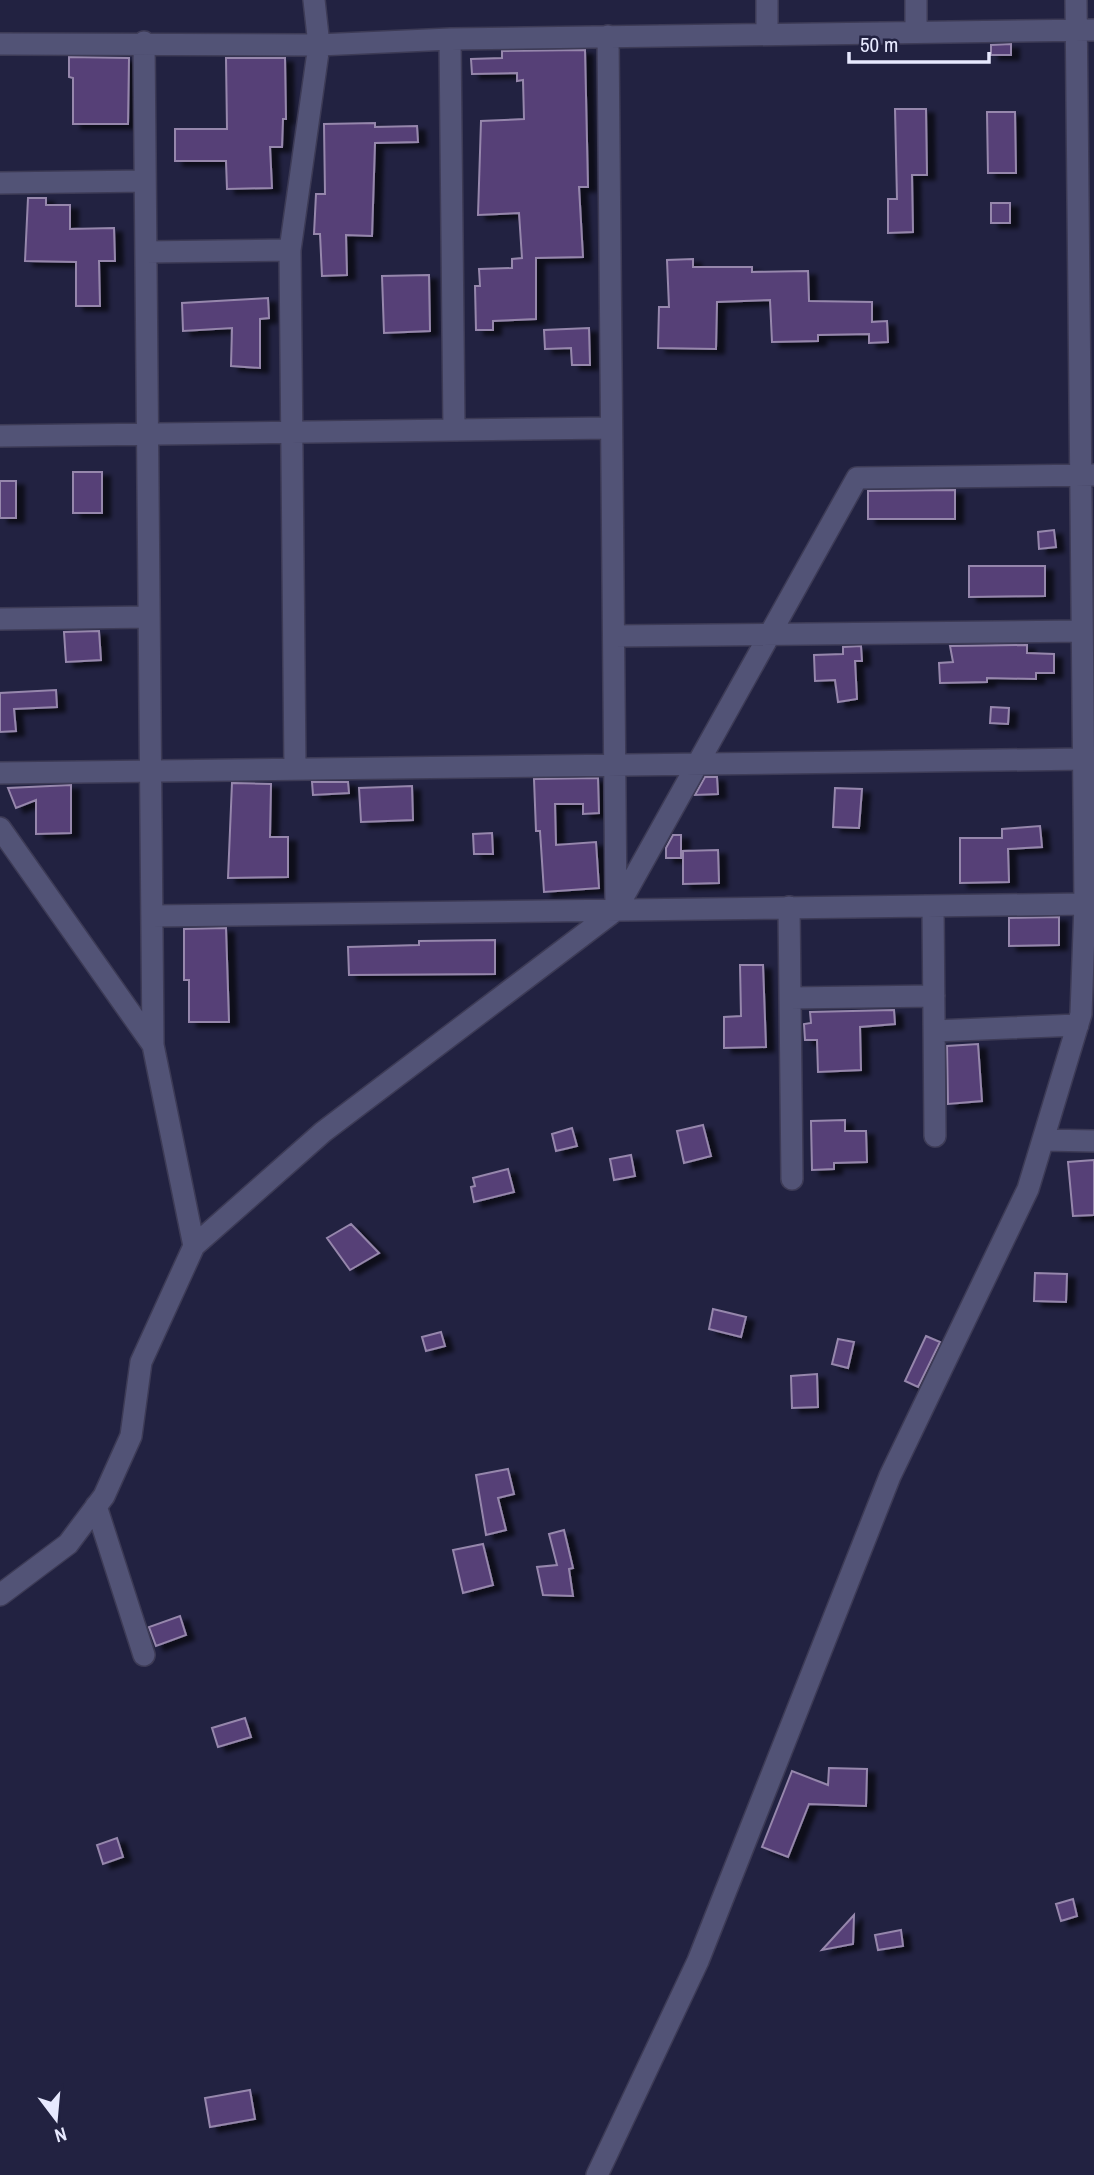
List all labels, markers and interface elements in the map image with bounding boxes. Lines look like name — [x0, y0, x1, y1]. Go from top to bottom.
scale bar — [849, 21, 989, 65]
text: 50 m — [860, 30, 898, 59]
north arrow — [21, 2084, 91, 2154]
text: N — [52, 2121, 70, 2149]

